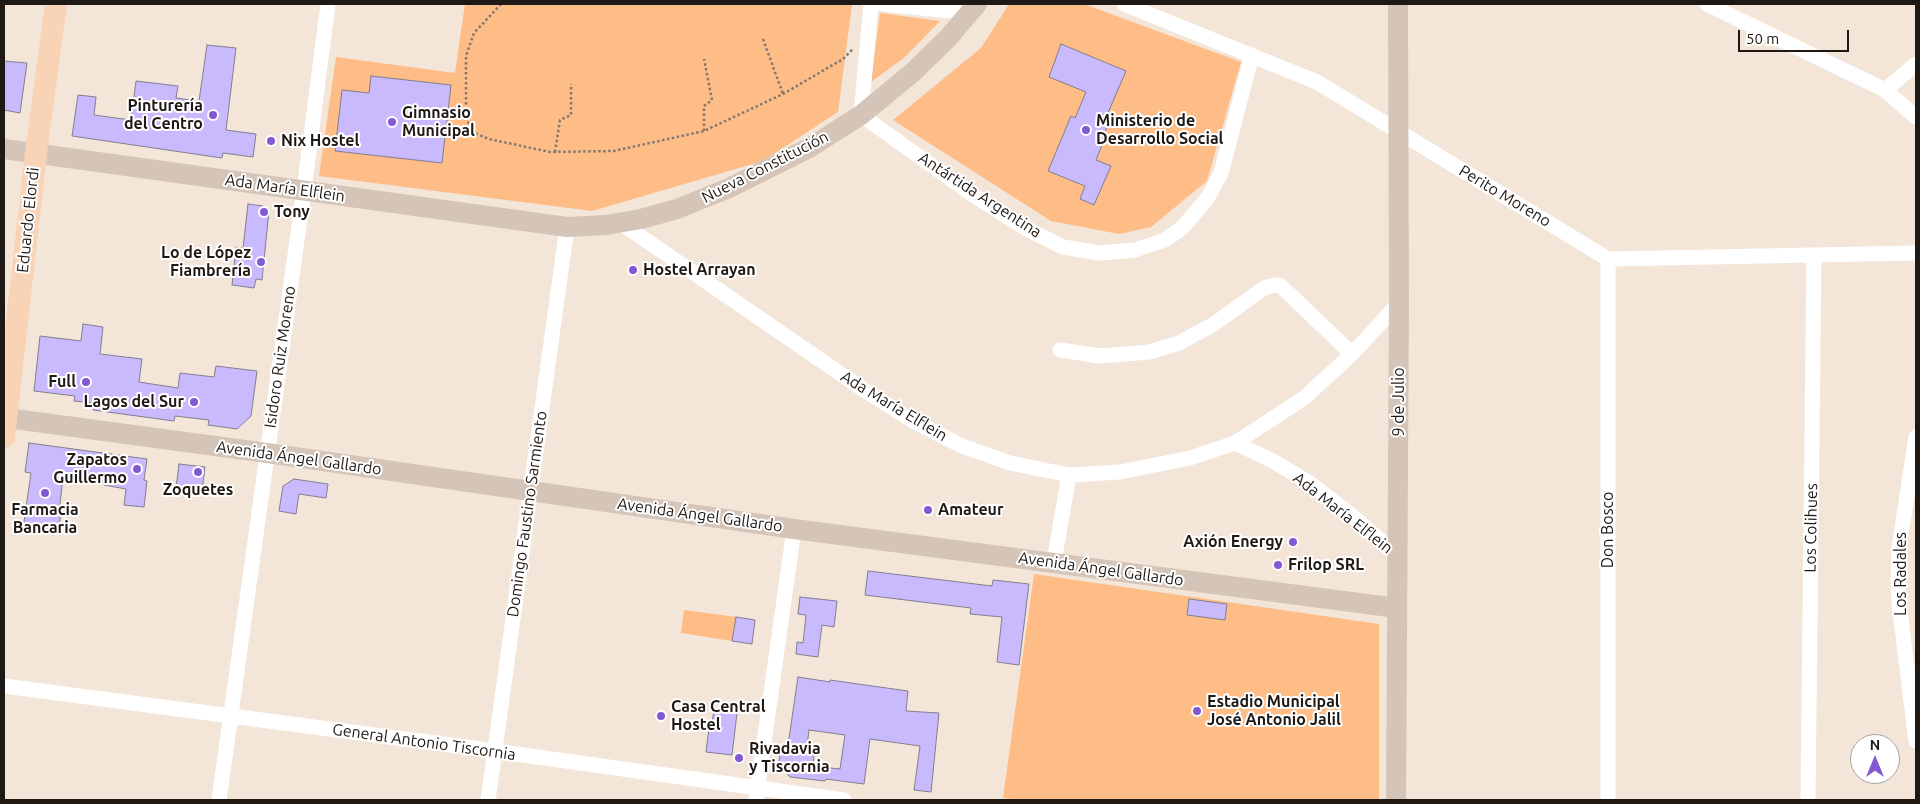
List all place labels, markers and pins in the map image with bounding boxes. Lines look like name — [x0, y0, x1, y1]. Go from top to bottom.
place label: Pinturería del Centro — [124, 96, 203, 134]
place label: Gimnasio Municipal — [402, 103, 475, 141]
marker: Pinturería del Centro — [207, 109, 219, 121]
place label: Ministerio de Desarrollo Social — [1096, 111, 1223, 149]
marker: Gimnasio Municipal — [386, 116, 398, 128]
marker: Ministerio de Desarrollo Social — [1080, 124, 1092, 136]
place label: Nix Hostel — [281, 131, 359, 151]
marker: Nix Hostel — [265, 135, 277, 147]
place label: Tony — [274, 202, 310, 222]
marker: Tony — [258, 206, 270, 218]
place label: Lo de López Fiambrería — [161, 243, 251, 281]
marker: Lo de López Fiambrería — [255, 256, 267, 268]
place label: Hostel Arrayan — [643, 260, 756, 280]
marker: Hostel Arrayan — [627, 264, 639, 276]
place label: Full — [48, 372, 76, 392]
marker: Full — [80, 376, 92, 388]
place label: Lagos del Sur — [84, 392, 184, 412]
marker: Lagos del Sur — [188, 396, 200, 408]
place label: Zapatos Guillermo — [53, 450, 127, 488]
marker: Zapatos Guillermo — [131, 463, 143, 475]
marker: Zoquetes — [192, 466, 204, 478]
place label: Zoquetes — [163, 480, 233, 500]
marker: Farmacia Bancaria — [39, 487, 51, 499]
place label: Farmacia Bancaria — [11, 500, 79, 538]
place label: Amateur — [938, 500, 1004, 520]
marker: Amateur — [922, 504, 934, 516]
place label: Axión Energy — [1183, 532, 1283, 552]
marker: Axión Energy — [1287, 536, 1299, 548]
place label: Frilop SRL — [1288, 555, 1364, 575]
marker: Frilop SRL — [1272, 559, 1284, 571]
place label: Estadio Municipal José Antonio Jalil — [1207, 692, 1341, 730]
place label: Casa Central Hostel — [671, 697, 766, 735]
marker: Estadio Municipal José Antonio Jalil — [1191, 705, 1203, 717]
marker: Casa Central Hostel — [655, 710, 667, 722]
place label: Rivadavia y Tiscornia — [749, 739, 830, 777]
marker: Rivadavia y Tiscornia — [733, 752, 745, 764]

